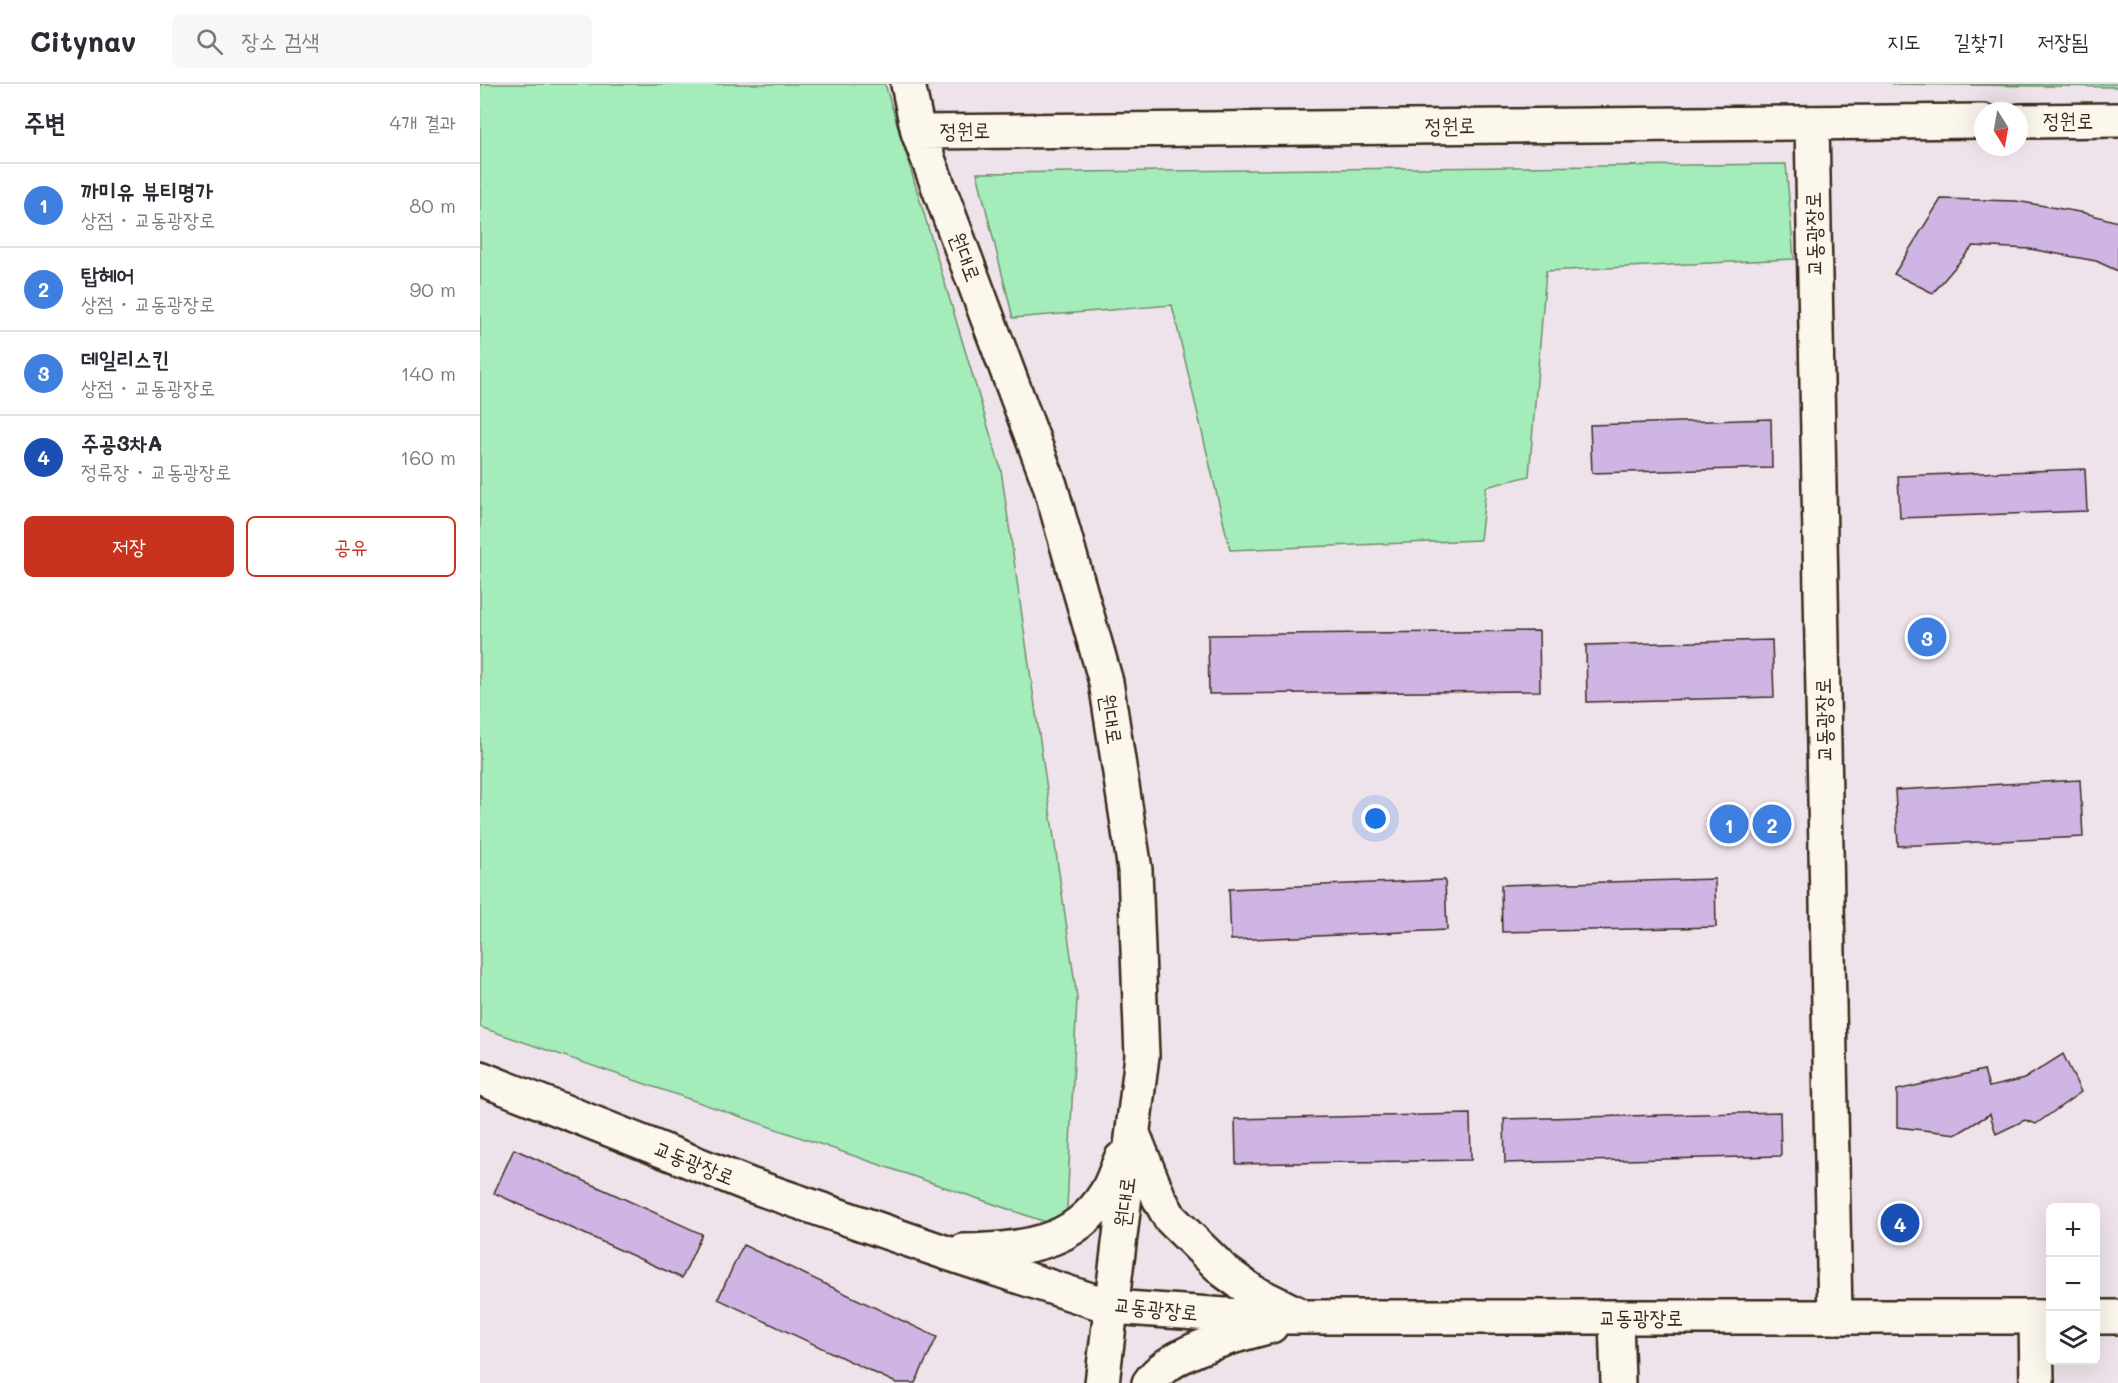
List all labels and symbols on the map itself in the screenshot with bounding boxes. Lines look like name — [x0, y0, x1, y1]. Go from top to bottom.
north arrow — [1974, 102, 2028, 156]
street label: 정원로 — [2043, 106, 2093, 133]
street label: 정원로 — [1424, 111, 1476, 138]
street label: 정원로 — [939, 116, 991, 143]
street label: 교동광장로 — [1798, 192, 1827, 277]
street label: 원대로 — [945, 228, 988, 285]
pin: 3 — [1908, 614, 1946, 660]
street label: 교동광장로 — [1808, 678, 1837, 763]
street label: 원대로 — [1095, 692, 1130, 746]
pin: 1 — [1710, 802, 1748, 846]
pin: 2 — [1752, 802, 1792, 846]
your location — [1361, 804, 1390, 833]
street label: 교동광장로 — [650, 1133, 739, 1190]
street label: 원대로 — [1107, 1175, 1140, 1229]
pin: 4 — [1880, 1200, 1920, 1246]
street label: 교동광장로 — [1113, 1290, 1200, 1325]
street label: 교동광장로 — [1599, 1303, 1683, 1330]

